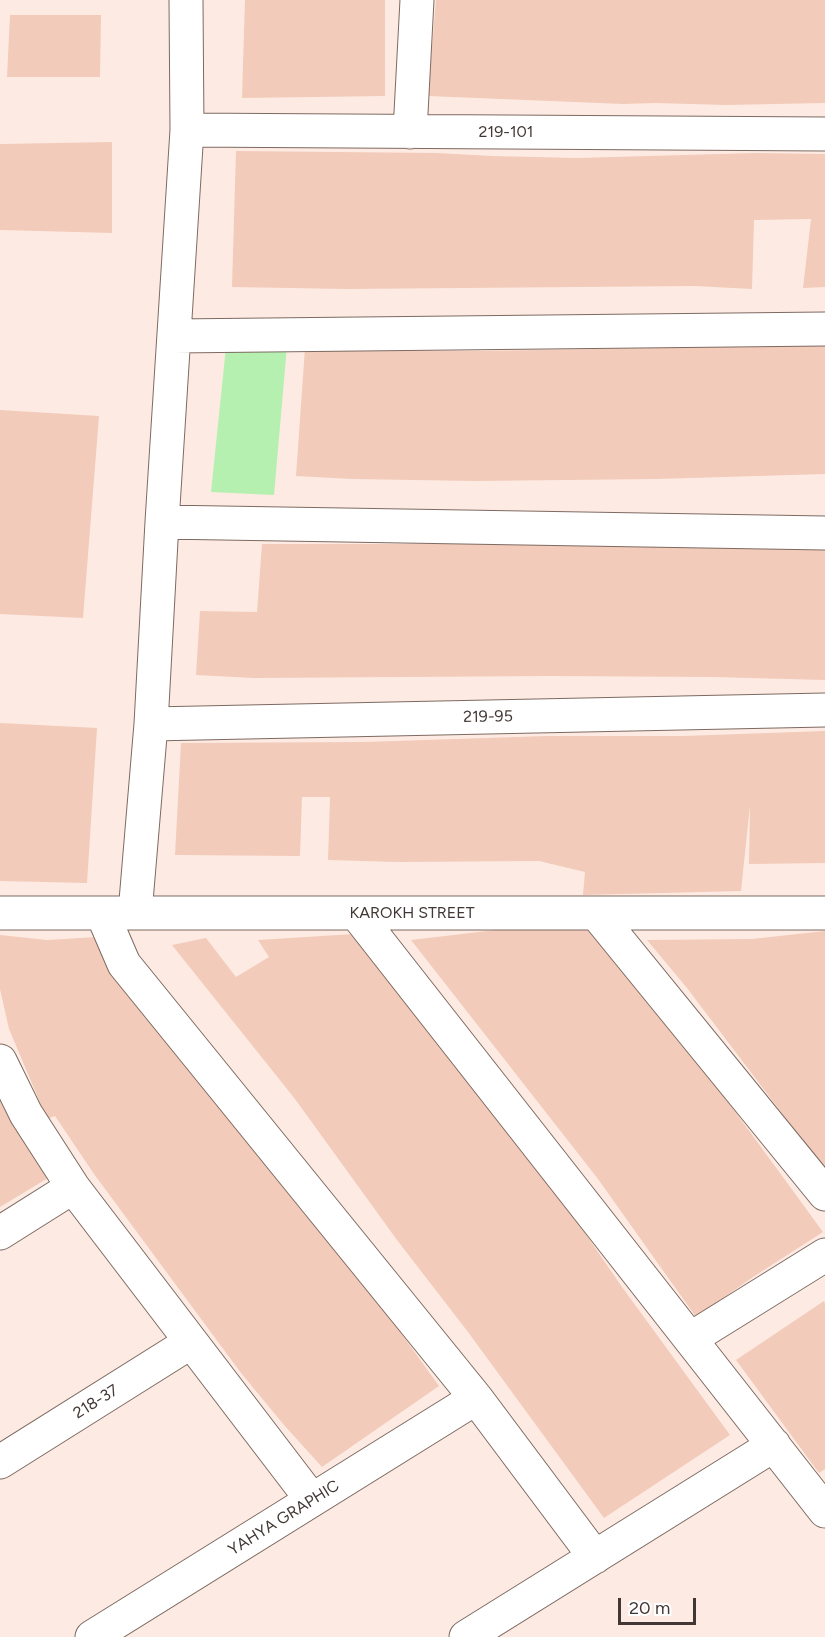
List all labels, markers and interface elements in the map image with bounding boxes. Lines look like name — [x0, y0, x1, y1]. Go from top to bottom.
street label: 219-101 — [479, 122, 533, 142]
street label: 219-95 — [463, 707, 513, 727]
street label: KAROKH STREET — [349, 903, 475, 923]
street label: 218-37 — [70, 1381, 122, 1423]
street label: YAHYA GRAPHIC — [225, 1476, 343, 1560]
scale bar — [621, 1586, 699, 1624]
text: 20 m — [629, 1597, 670, 1619]

